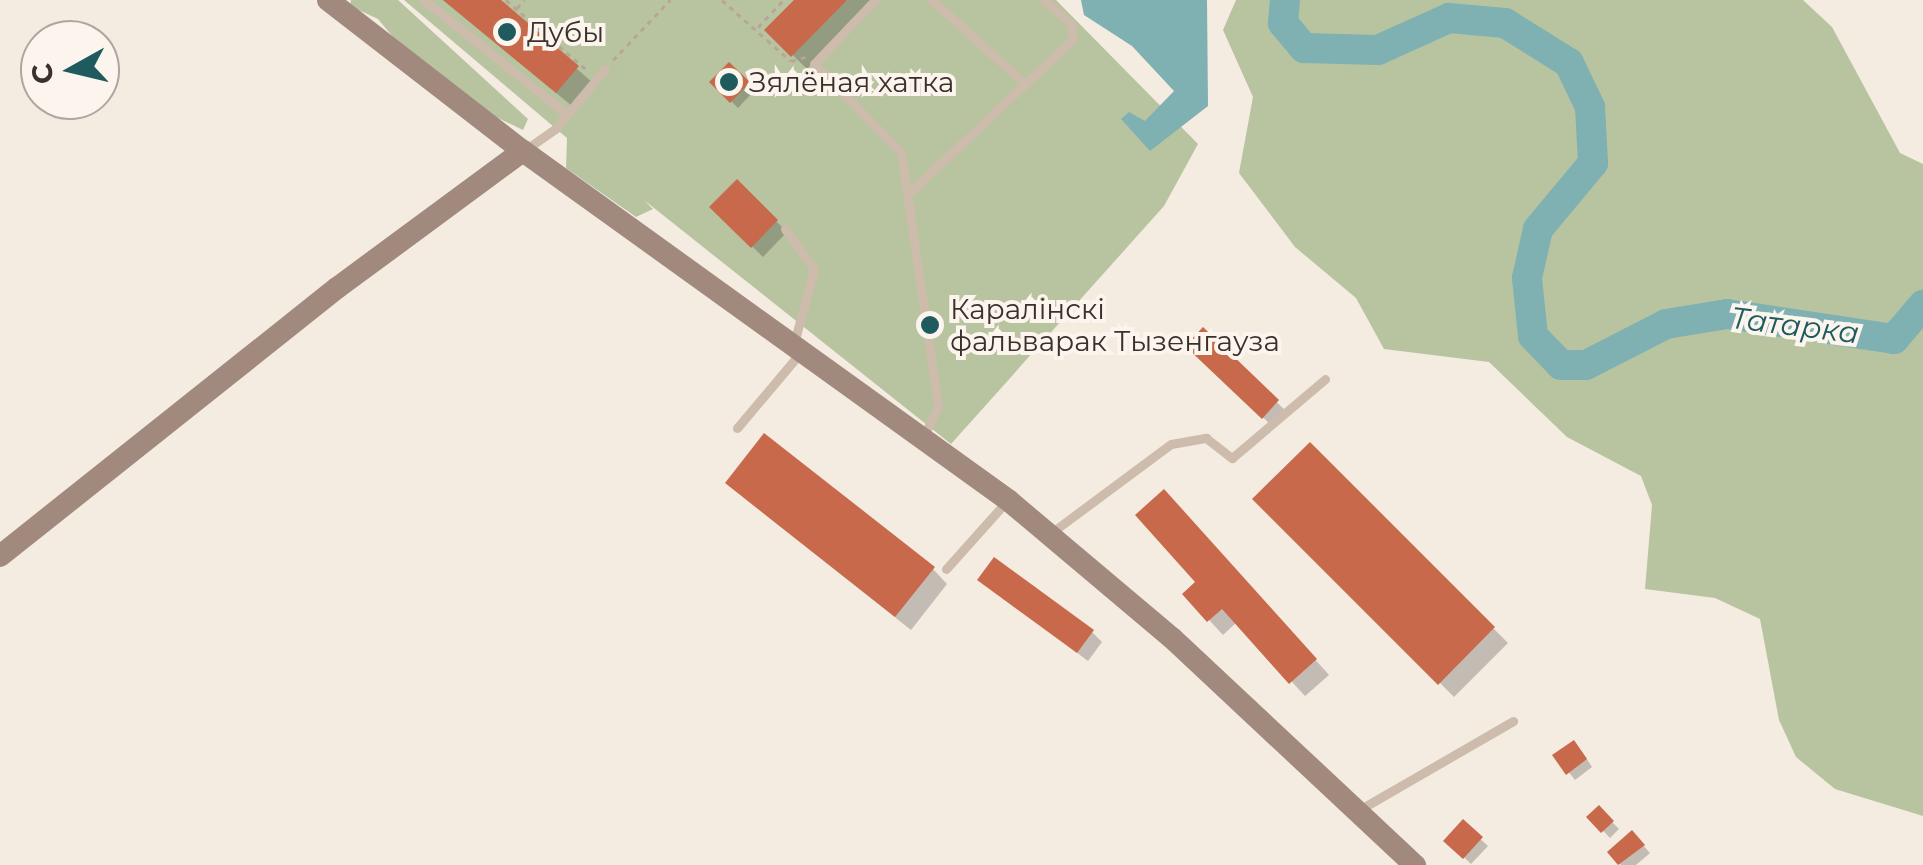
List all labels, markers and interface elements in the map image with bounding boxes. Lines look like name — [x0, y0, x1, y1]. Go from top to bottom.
place label: Дубы — [527, 15, 604, 49]
north arrow — [20, 20, 120, 120]
marker: Дубы — [496, 21, 518, 43]
text: С — [24, 61, 61, 86]
place label: Зялёная хатка — [749, 65, 954, 99]
marker: Зялёная хатка — [718, 71, 740, 93]
place label: Каралінскі фальварак Тызенгауза — [950, 292, 1280, 358]
water label: Татарка — [1729, 300, 1861, 352]
marker: Каралінскі фальварак Тызенгауза — [919, 314, 941, 336]

